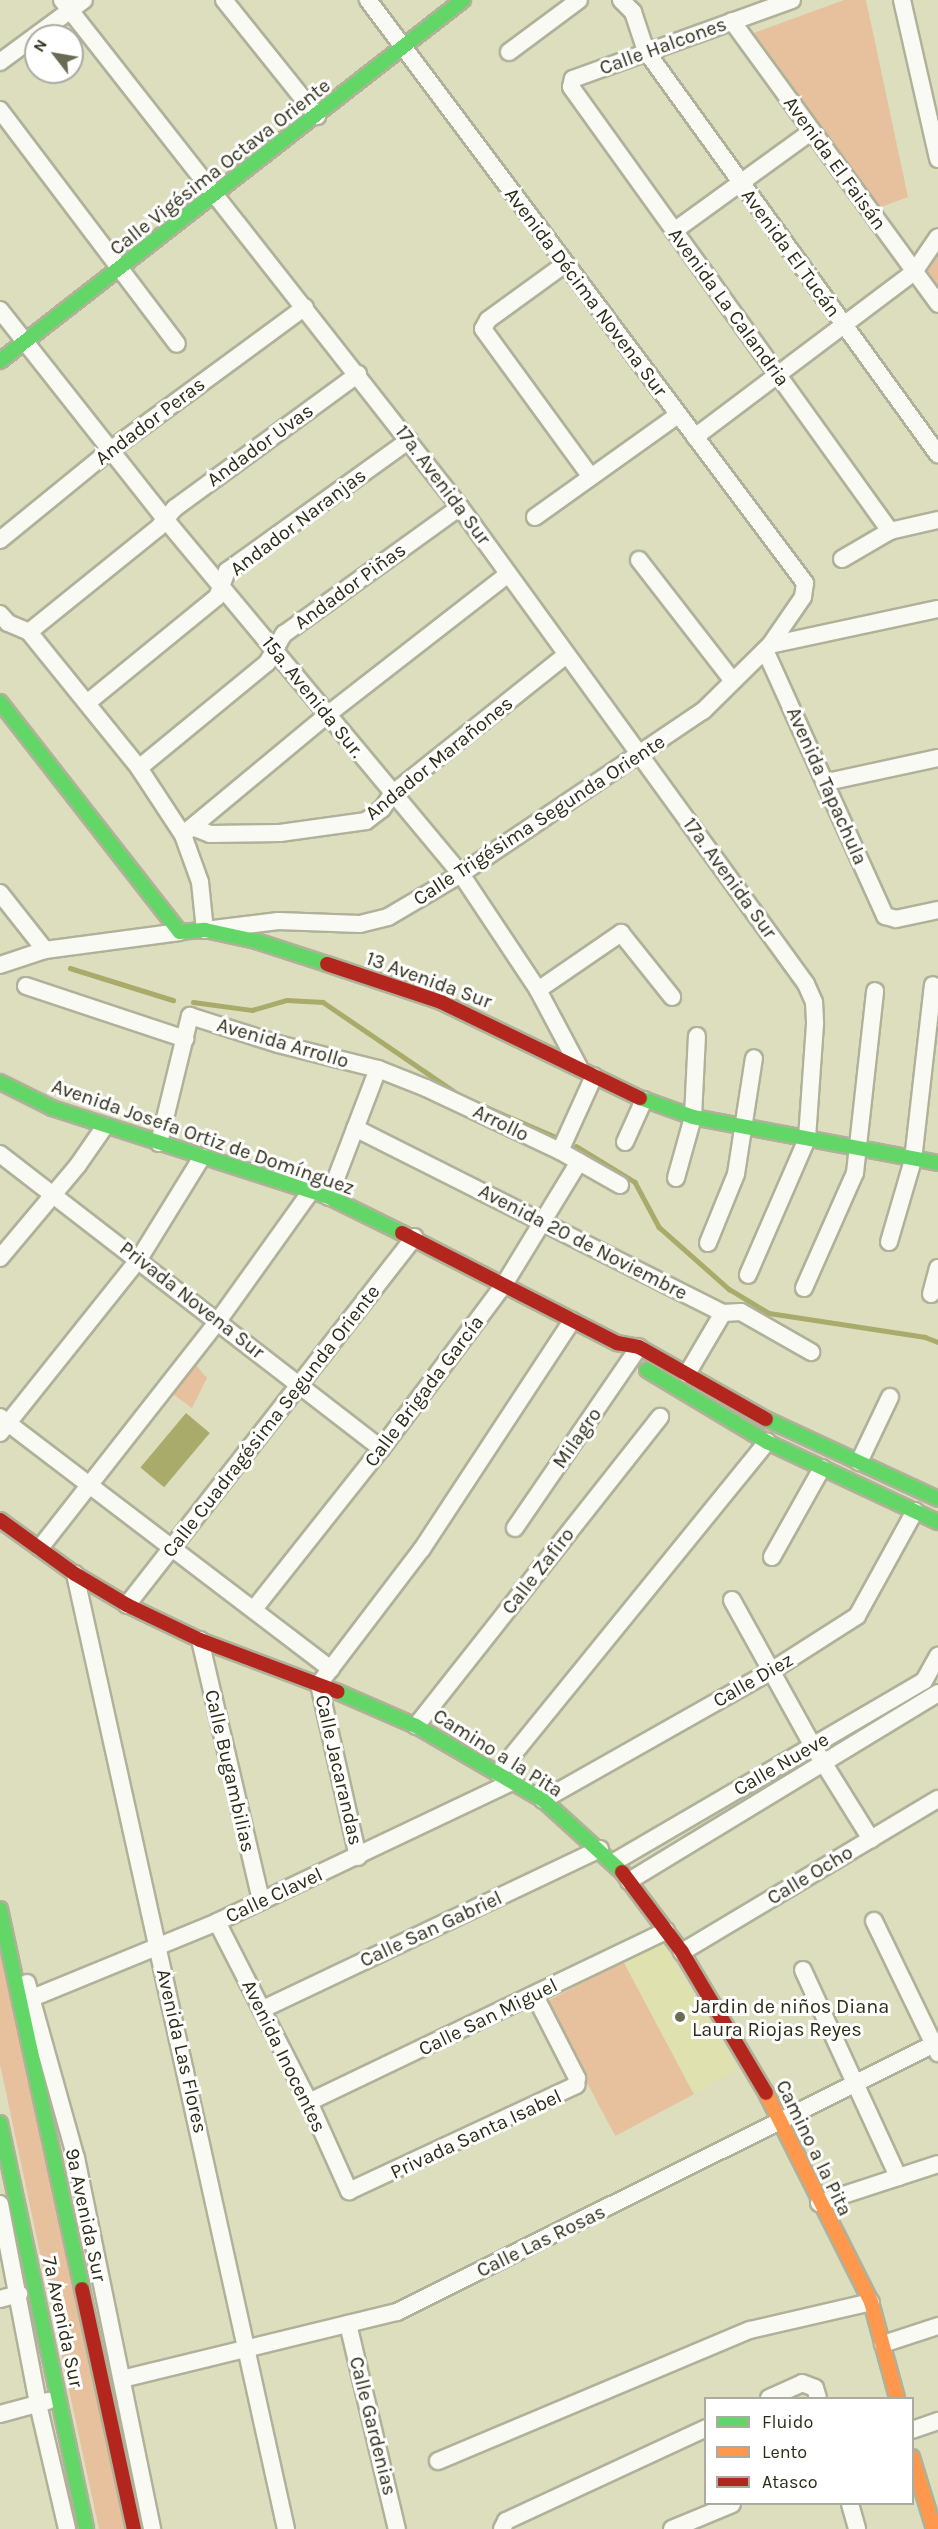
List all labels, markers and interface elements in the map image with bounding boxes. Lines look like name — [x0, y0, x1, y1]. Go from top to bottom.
street label: Calle Halcones — [596, 12, 730, 80]
north arrow — [24, 24, 84, 84]
text: N — [29, 36, 51, 55]
street label: Calle Vigésima Octava Oriente — [105, 74, 335, 260]
street label: Avenida El Faisán — [779, 92, 891, 234]
street label: Avenida Décima Novena Sur — [500, 183, 672, 401]
street label: Avenida El Tucán — [736, 184, 846, 322]
street label: Avenida La Calandria — [663, 223, 795, 391]
street label: Andador Peras — [90, 372, 210, 470]
street label: Andador Uvas — [202, 398, 318, 492]
street label: 17a. Avenida Sur — [390, 420, 496, 550]
street label: Andador Naranjas — [225, 463, 371, 581]
street label: Andador Piñas — [290, 538, 410, 634]
street label: 15a. Avenida Sur. — [257, 631, 369, 763]
street label: Andador Marañones — [360, 691, 518, 825]
street label: Avenida Tapachula — [781, 703, 873, 869]
street label: Calle Trigésima Segunda Oriente — [409, 729, 669, 911]
street label: 17a. Avenida Sur — [678, 813, 782, 943]
street label: 13 Avenida Sur — [363, 946, 495, 1014]
street label: Avenida Arrollo — [214, 1013, 352, 1073]
street label: Avenida Josefa Ortiz de Domínguez — [49, 1074, 357, 1200]
street label: Arrollo — [469, 1099, 533, 1147]
street label: Avenida 20 de Noviembre — [475, 1179, 691, 1305]
street label: Privada Novena Sur — [115, 1236, 269, 1364]
street label: Calle Cuadragésima Segunda Oriente — [157, 1280, 385, 1562]
street label: Calle Brigada García — [359, 1311, 489, 1471]
street label: Milagro — [547, 1403, 607, 1473]
street label: Calle Zafiro — [497, 1523, 579, 1619]
street label: Calle Diez — [709, 1648, 797, 1712]
street label: Calle Bugambilias — [200, 1687, 260, 1855]
street label: Calle Jacarandas — [310, 1692, 368, 1848]
street label: Camino a la Pita — [429, 1704, 567, 1802]
street label: Calle Nueve — [729, 1727, 833, 1801]
street label: Calle Ocho — [763, 1840, 857, 1910]
street label: Calle Clavel — [222, 1862, 326, 1928]
street label: Calle San Gabriel — [356, 1886, 506, 1972]
street label: Avenida Las Flores — [151, 1967, 213, 2135]
street label: Calle San Miguel — [415, 1973, 561, 2061]
street label: Avenida Inocentes — [237, 1976, 331, 2136]
place label: Jardin de niños Diana Laura Riojas Reyes — [692, 1994, 889, 2041]
marker: Jardin de niños Diana Laura Riojas Reyes — [673, 2010, 687, 2024]
street label: Camino a la Pita — [771, 2076, 857, 2220]
street label: Privada Santa Isabel — [387, 2084, 565, 2184]
street label: 9a Avenida Sur — [60, 2146, 112, 2284]
street label: Calle Las Rosas — [473, 2199, 609, 2283]
street label: 7a Avenida Sur — [37, 2254, 89, 2390]
street label: Calle Gardenias — [344, 2354, 402, 2498]
legend — [704, 2397, 914, 2505]
text: Fluido — [762, 2411, 813, 2433]
text: Lento — [762, 2441, 807, 2463]
text: Atasco — [762, 2471, 818, 2493]

